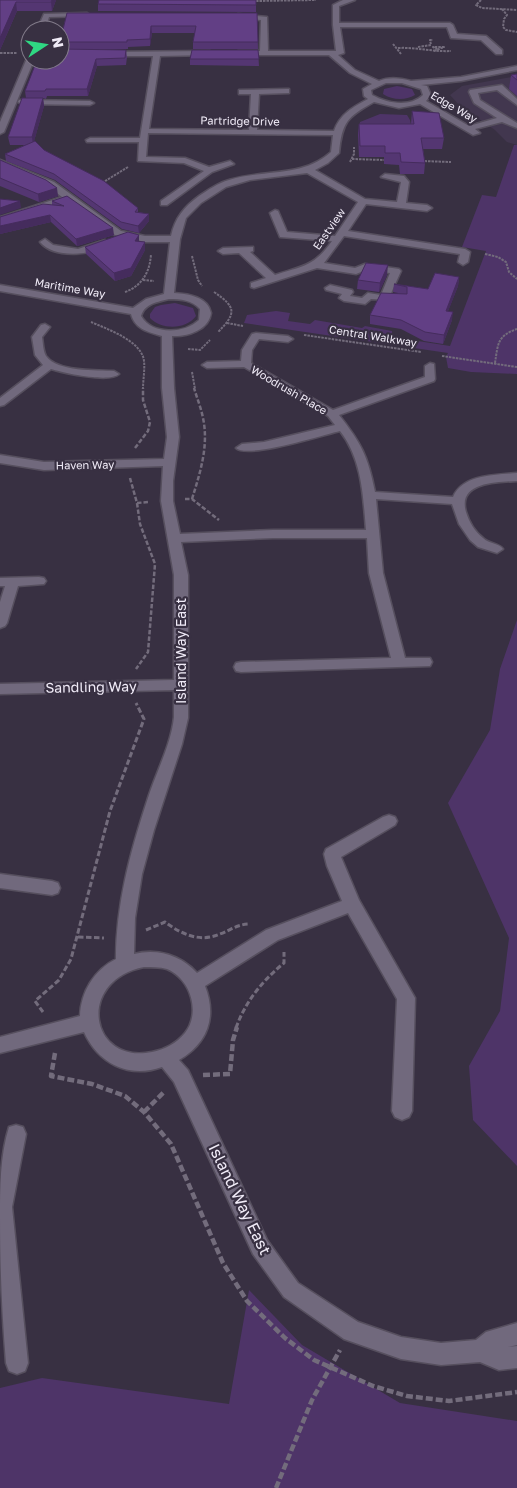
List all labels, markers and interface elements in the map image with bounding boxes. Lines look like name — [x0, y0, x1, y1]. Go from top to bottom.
north arrow — [20, 20, 70, 70]
text: N — [49, 35, 68, 49]
street label: Edge Way — [429, 88, 480, 125]
street label: Partridge Drive — [200, 113, 280, 128]
street label: Eastview — [310, 205, 348, 252]
street label: Maritime Way — [34, 275, 106, 300]
street label: Central Walkway — [328, 322, 418, 349]
street label: Woodrush Place — [249, 363, 330, 417]
street label: Haven Way — [56, 457, 114, 472]
street label: Island Way East — [172, 598, 189, 704]
street label: Sandling Way — [45, 677, 137, 696]
street label: Island Way East — [204, 1140, 276, 1258]

